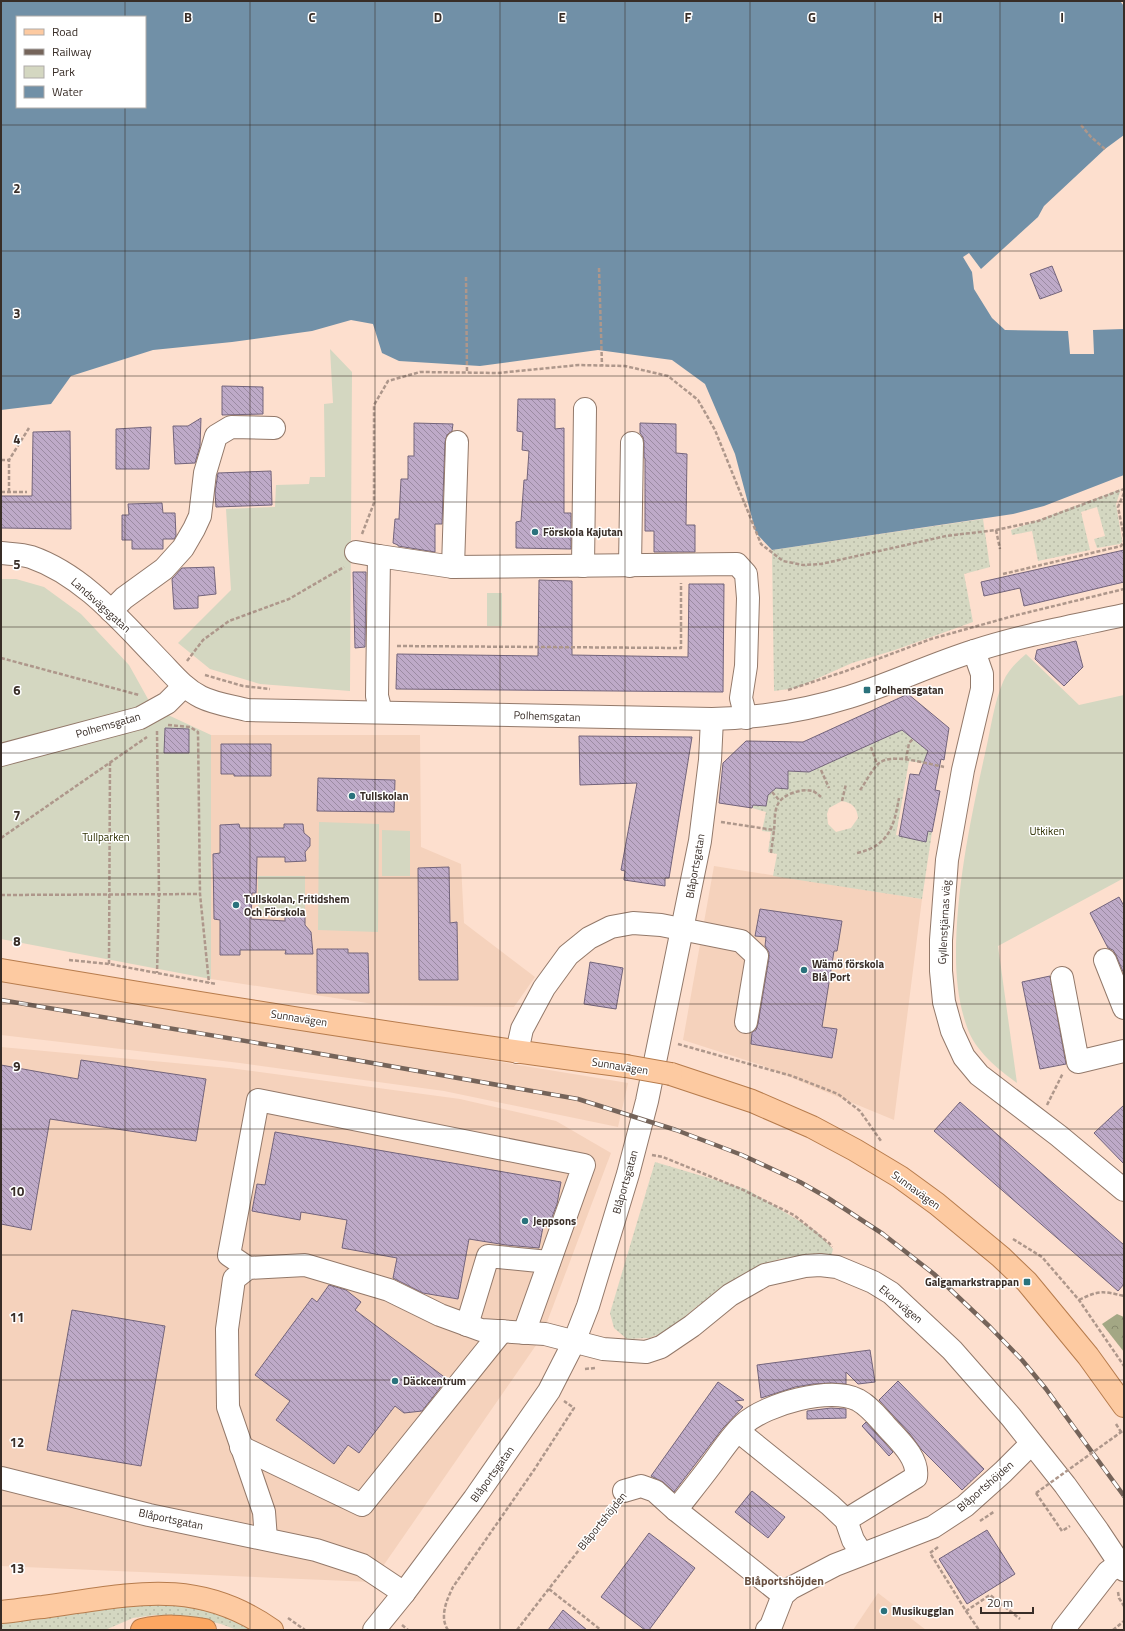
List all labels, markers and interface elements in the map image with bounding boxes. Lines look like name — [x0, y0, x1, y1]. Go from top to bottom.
text: B — [184, 7, 192, 27]
text: C — [308, 7, 316, 27]
text: D — [434, 7, 442, 27]
text: E — [558, 7, 566, 27]
text: F — [685, 7, 692, 27]
text: G — [808, 7, 816, 27]
text: H — [934, 7, 942, 27]
text: I — [1060, 7, 1064, 27]
legend — [16, 16, 146, 108]
text: Road — [52, 22, 78, 41]
text: Railway — [52, 42, 92, 61]
text: Park — [52, 62, 75, 81]
text: Water — [52, 82, 83, 101]
text: 2 — [13, 178, 21, 198]
text: 3 — [13, 303, 21, 323]
text: 4 — [13, 429, 21, 449]
place label: Förskola Kajutan — [543, 524, 623, 540]
marker: Förskola Kajutan — [530, 527, 540, 537]
text: 5 — [13, 554, 21, 574]
street label: Landsvägsgatan — [68, 574, 134, 636]
text: 6 — [13, 680, 21, 700]
place label: Polhemsgatan — [875, 682, 944, 698]
marker: Polhemsgatan — [862, 685, 872, 695]
street label: Polhemsgatan — [513, 707, 581, 725]
street label: Polhemsgatan — [74, 708, 142, 742]
place label: Tullskolan — [360, 788, 409, 804]
marker: Tullskolan — [347, 791, 357, 801]
text: 7 — [13, 805, 21, 825]
park label: Utkiken — [1029, 823, 1065, 839]
park label: Tullparken — [82, 829, 130, 845]
street label: Blåportsgatan — [681, 832, 709, 900]
street label: Gyllenstjärnas väg — [934, 879, 954, 965]
place label: Tullskolan, Fritidshem Och Förskola — [244, 891, 349, 920]
marker: Tullskolan, Fritidshem Och Förskola — [231, 900, 241, 910]
text: 8 — [13, 931, 21, 951]
place label: Wämö förskola Blå Port — [812, 956, 885, 985]
marker: Wämö förskola Blå Port — [799, 965, 809, 975]
street label: Sunnavägen — [270, 1006, 328, 1030]
street label: Sunnavägen — [591, 1054, 649, 1078]
text: 9 — [13, 1056, 21, 1076]
street label: Blåportsgatan — [608, 1148, 642, 1216]
street label: Sunnavägen — [888, 1167, 944, 1213]
text: 10 — [10, 1181, 24, 1201]
place label: Jeppsons — [533, 1213, 576, 1229]
marker: Jeppsons — [520, 1216, 530, 1226]
place label: Galgamarkstrappan — [925, 1274, 1019, 1290]
marker: Galgamarkstrappan — [1022, 1277, 1032, 1287]
street label: Ekorrvägen — [876, 1281, 926, 1327]
text: 11 — [10, 1307, 24, 1327]
place label: Däckcentrum — [403, 1373, 466, 1389]
marker: Däckcentrum — [390, 1376, 400, 1386]
text: 12 — [10, 1432, 24, 1452]
street label: Blåportsgatan — [466, 1443, 518, 1505]
street label: Blåportshöjden — [953, 1457, 1017, 1515]
street label: Blåportshöjden — [574, 1488, 630, 1553]
street label: Blåportsgatan — [137, 1504, 205, 1534]
text: 13 — [10, 1558, 24, 1578]
district label: Blåportshöjden — [744, 1571, 824, 1590]
scale bar — [981, 1589, 1033, 1615]
text: 20 m — [987, 1593, 1013, 1612]
place label: Musikugglan — [892, 1603, 954, 1619]
marker: Musikugglan — [879, 1606, 889, 1616]

